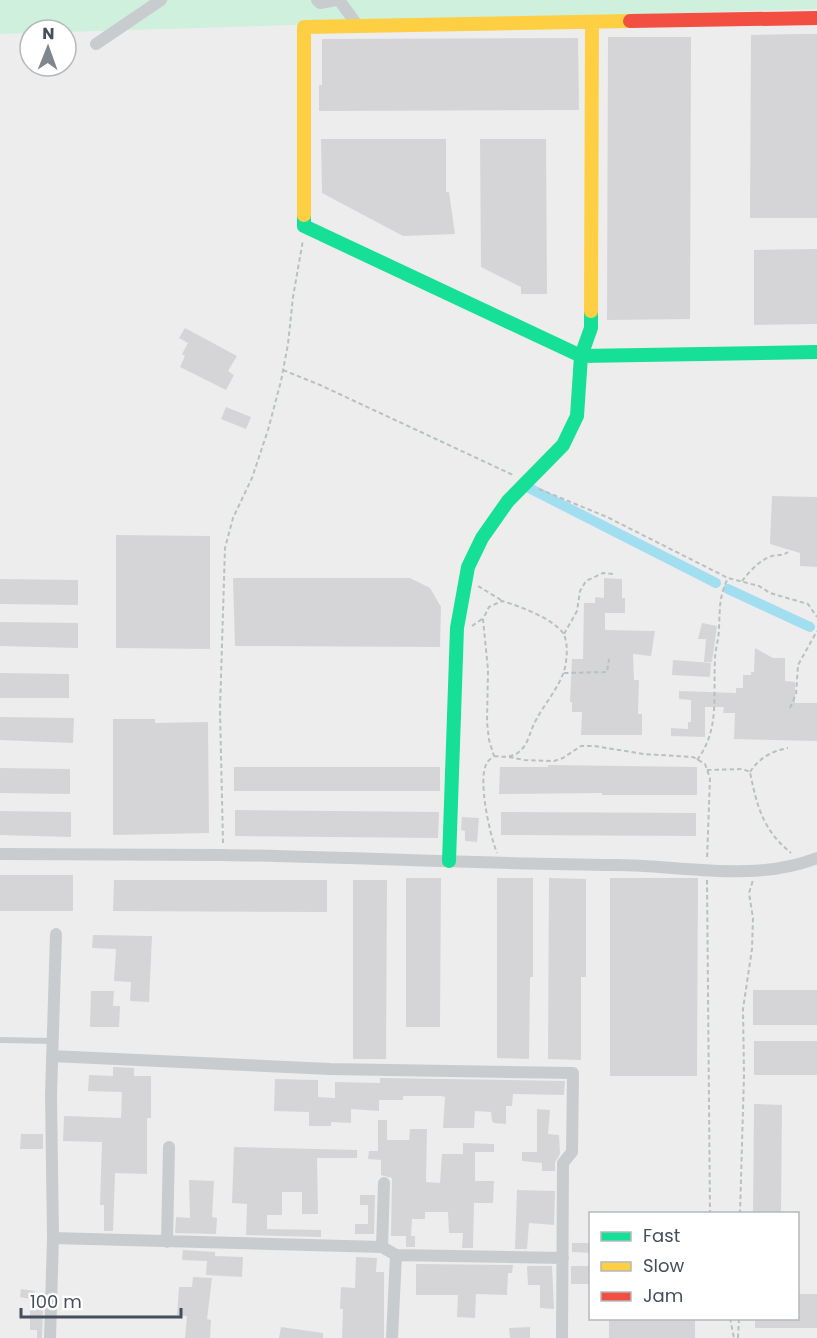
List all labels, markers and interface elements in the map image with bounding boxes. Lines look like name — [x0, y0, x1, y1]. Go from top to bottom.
north arrow — [18, 18, 78, 78]
text: N — [42, 22, 54, 45]
legend — [589, 1212, 799, 1320]
text: Fast — [643, 1223, 680, 1248]
text: Slow — [643, 1253, 685, 1278]
scale bar — [21, 1281, 182, 1319]
text: Jam — [643, 1283, 683, 1308]
text: 100 m — [30, 1289, 82, 1314]

